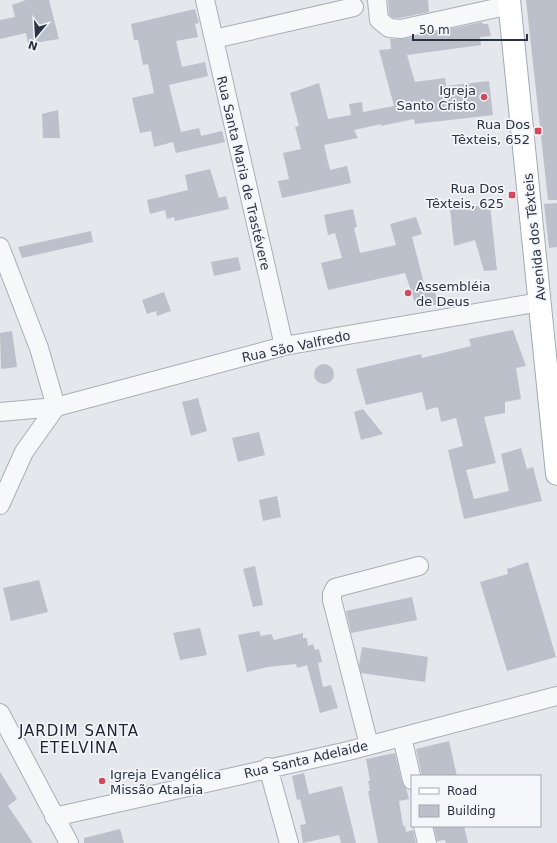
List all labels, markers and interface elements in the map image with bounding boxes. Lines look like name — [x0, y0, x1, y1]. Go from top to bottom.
north arrow — [16, 16, 56, 56]
scale bar — [413, 16, 527, 42]
text: 50 m — [419, 23, 450, 37]
text: N — [27, 37, 39, 53]
street label: Rua Santa Maria de Trastévere — [214, 74, 273, 272]
place label: Igreja Santo Cristo — [397, 83, 476, 113]
marker: Igreja Santo Cristo — [479, 92, 489, 102]
place label: Rua Dos Têxteis, 652 — [451, 117, 530, 147]
marker: Rua Dos Têxteis, 652 — [533, 126, 543, 136]
street label: Avenida dos Têxteis — [520, 172, 549, 301]
place label: Rua Dos Têxteis, 625 — [425, 181, 504, 211]
marker: Rua Dos Têxteis, 625 — [507, 190, 517, 200]
place label: Assembléia de Deus — [416, 279, 491, 309]
marker: Assembléia de Deus — [403, 288, 413, 298]
street label: Rua São Valfredo — [241, 328, 352, 365]
district label: JARDIM SANTA ETELVINA — [18, 722, 139, 757]
street label: Rua Santa Adelaide — [243, 738, 370, 781]
place label: Igreja Evangélica Missão Atalaia — [110, 767, 222, 797]
legend — [411, 775, 541, 827]
marker: Igreja Evangélica Missão Atalaia — [97, 776, 107, 786]
text: Road — [447, 784, 477, 798]
text: Building — [447, 804, 496, 818]

